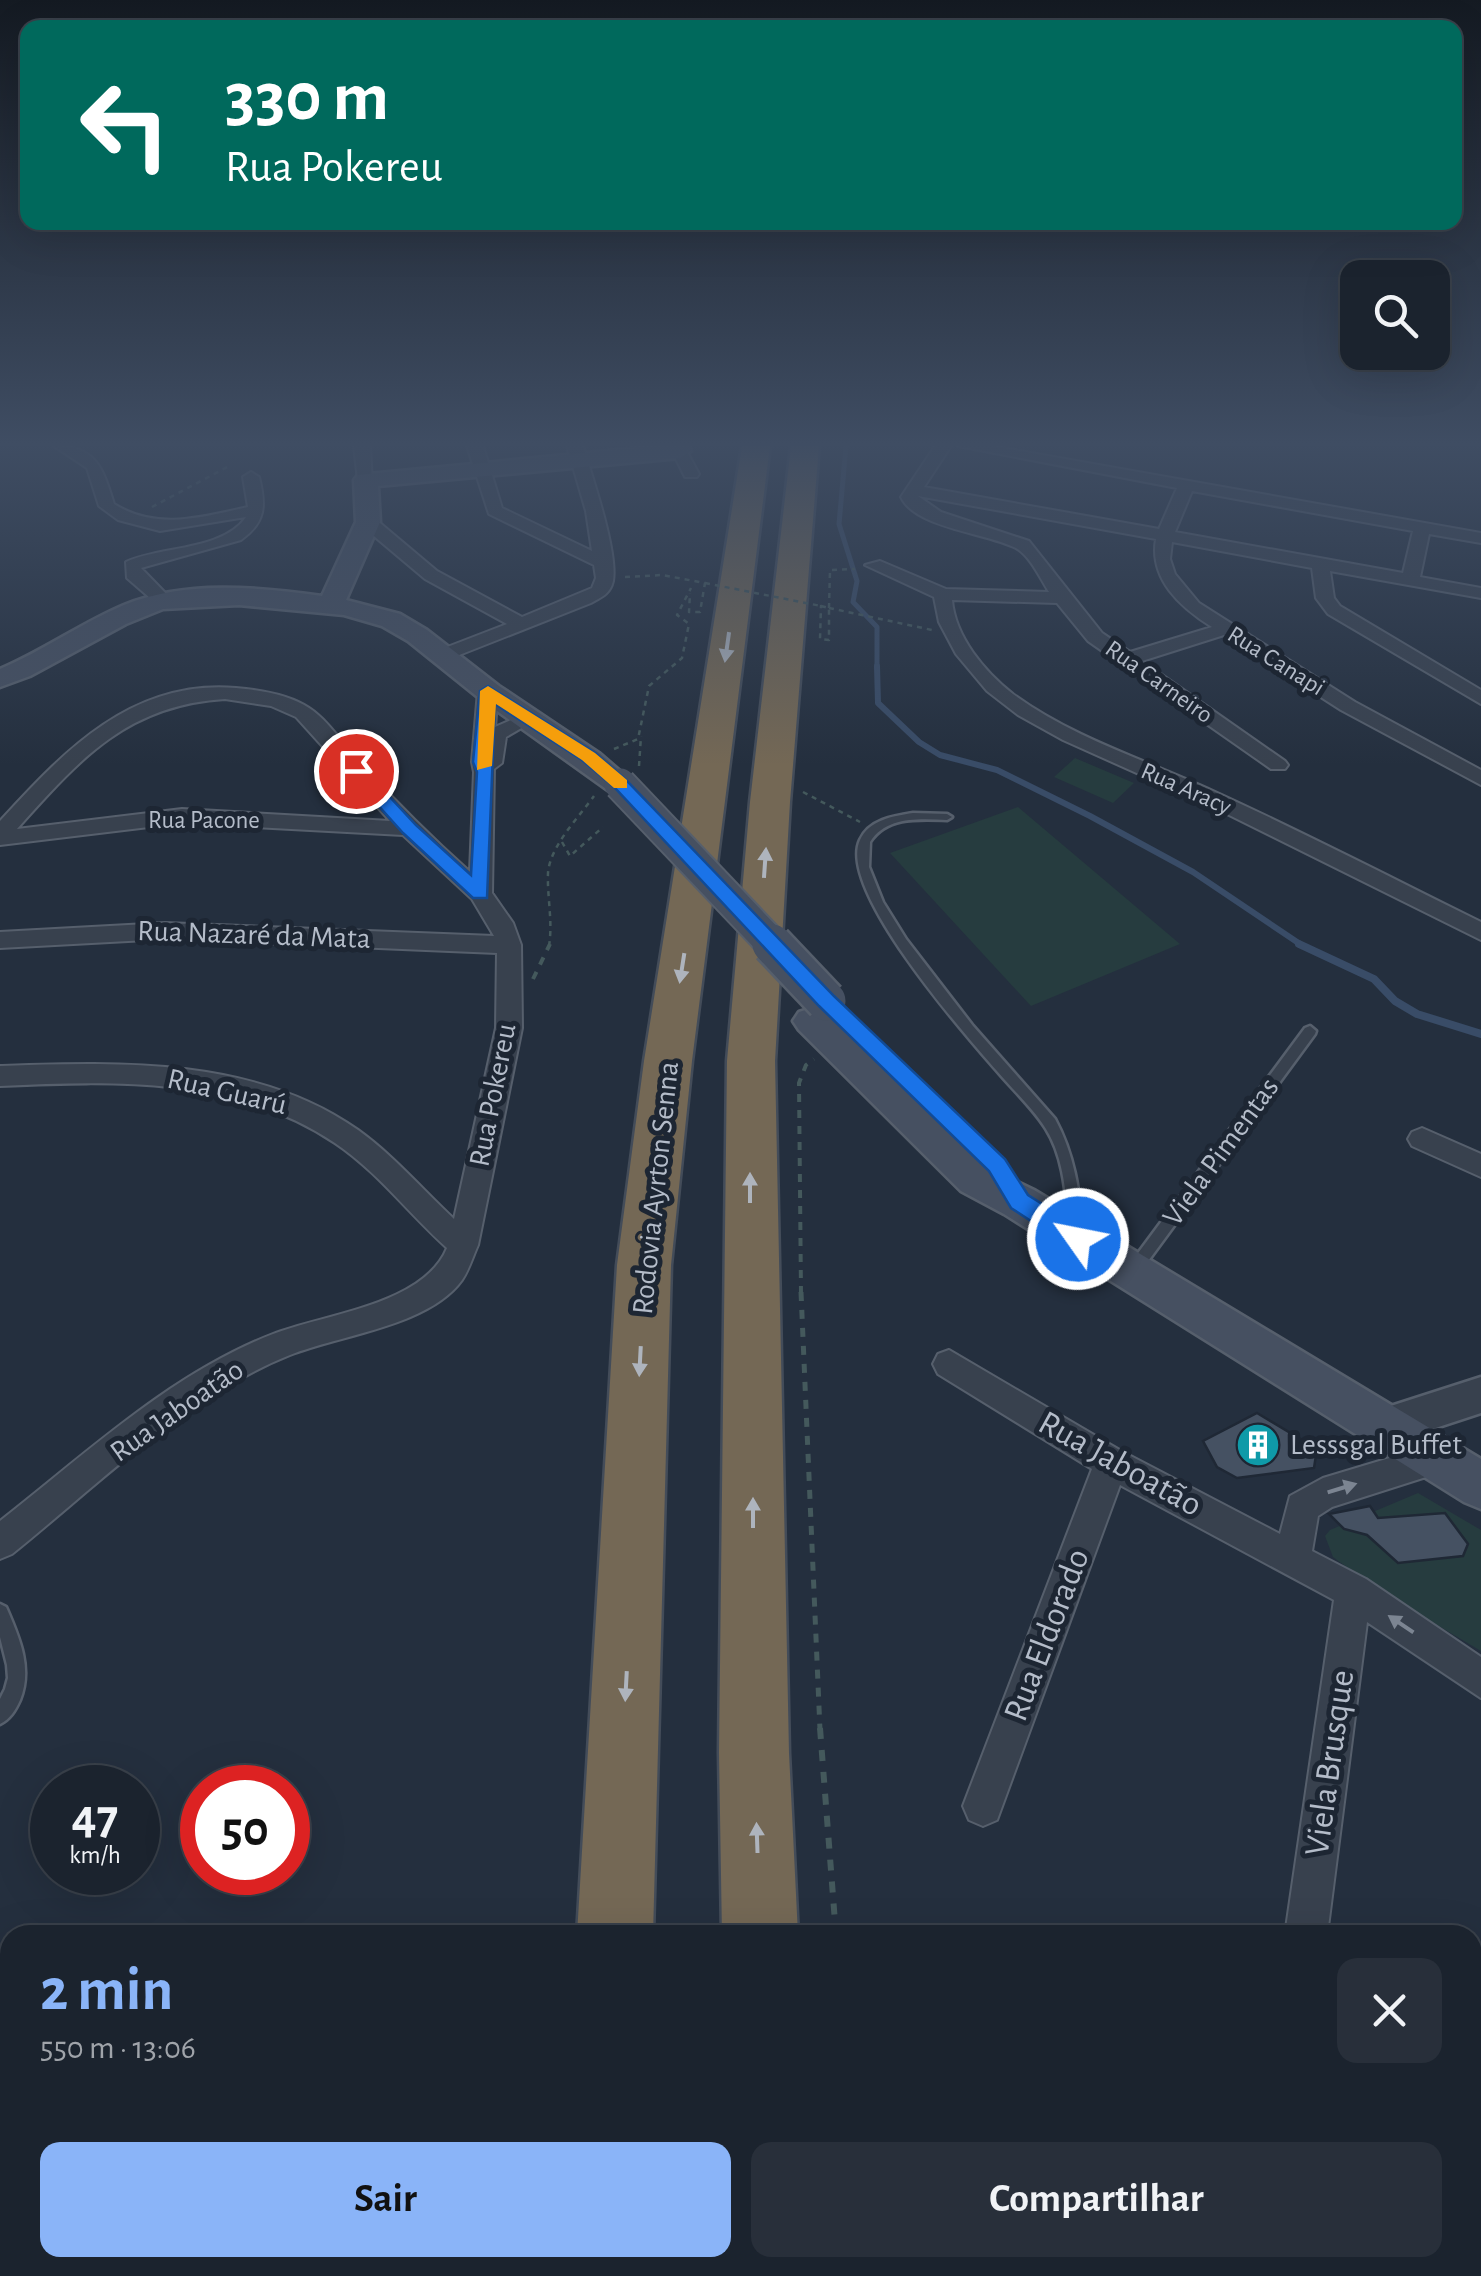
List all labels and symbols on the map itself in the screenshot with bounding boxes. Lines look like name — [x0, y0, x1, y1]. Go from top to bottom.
street label: Rua Canapi — [1223, 621, 1329, 701]
one-way arrow — [719, 631, 735, 663]
street label: Rua Carneiro — [1101, 636, 1217, 728]
pin — [314, 729, 399, 814]
street label: Rua Aracy — [1137, 758, 1235, 820]
street label: Rua Pacone — [148, 808, 260, 833]
one-way arrow — [758, 847, 774, 879]
street label: Rua Nazaré da Mata — [137, 916, 371, 954]
one-way arrow — [673, 953, 689, 985]
street label: Rua Pokereu — [464, 1021, 522, 1169]
street label: Rodovia Ayrton Senna — [628, 1060, 684, 1316]
street label: Rua Guarú — [164, 1064, 290, 1120]
street label: Viela Pimentas — [1157, 1072, 1285, 1232]
one-way arrow — [742, 1171, 758, 1203]
position arrow — [1026, 1187, 1130, 1291]
one-way arrow — [632, 1345, 648, 1377]
street label: Rua Jaboatão — [105, 1354, 249, 1468]
street label: Rua Jaboatão — [1033, 1405, 1207, 1523]
building icon: Lesssgal Buffet — [1235, 1422, 1281, 1468]
place label: Lesssgal Buffet — [1290, 1430, 1462, 1460]
one-way arrow — [1328, 1480, 1358, 1495]
one-way arrow — [745, 1496, 761, 1528]
street label: Rua Eldorado — [998, 1544, 1096, 1726]
one-way arrow — [1387, 1615, 1414, 1633]
street label: Viela Brusque — [1300, 1668, 1360, 1858]
one-way arrow — [617, 1670, 633, 1702]
speed limit sign: 50 — [180, 1765, 310, 1895]
one-way arrow — [748, 1821, 764, 1853]

